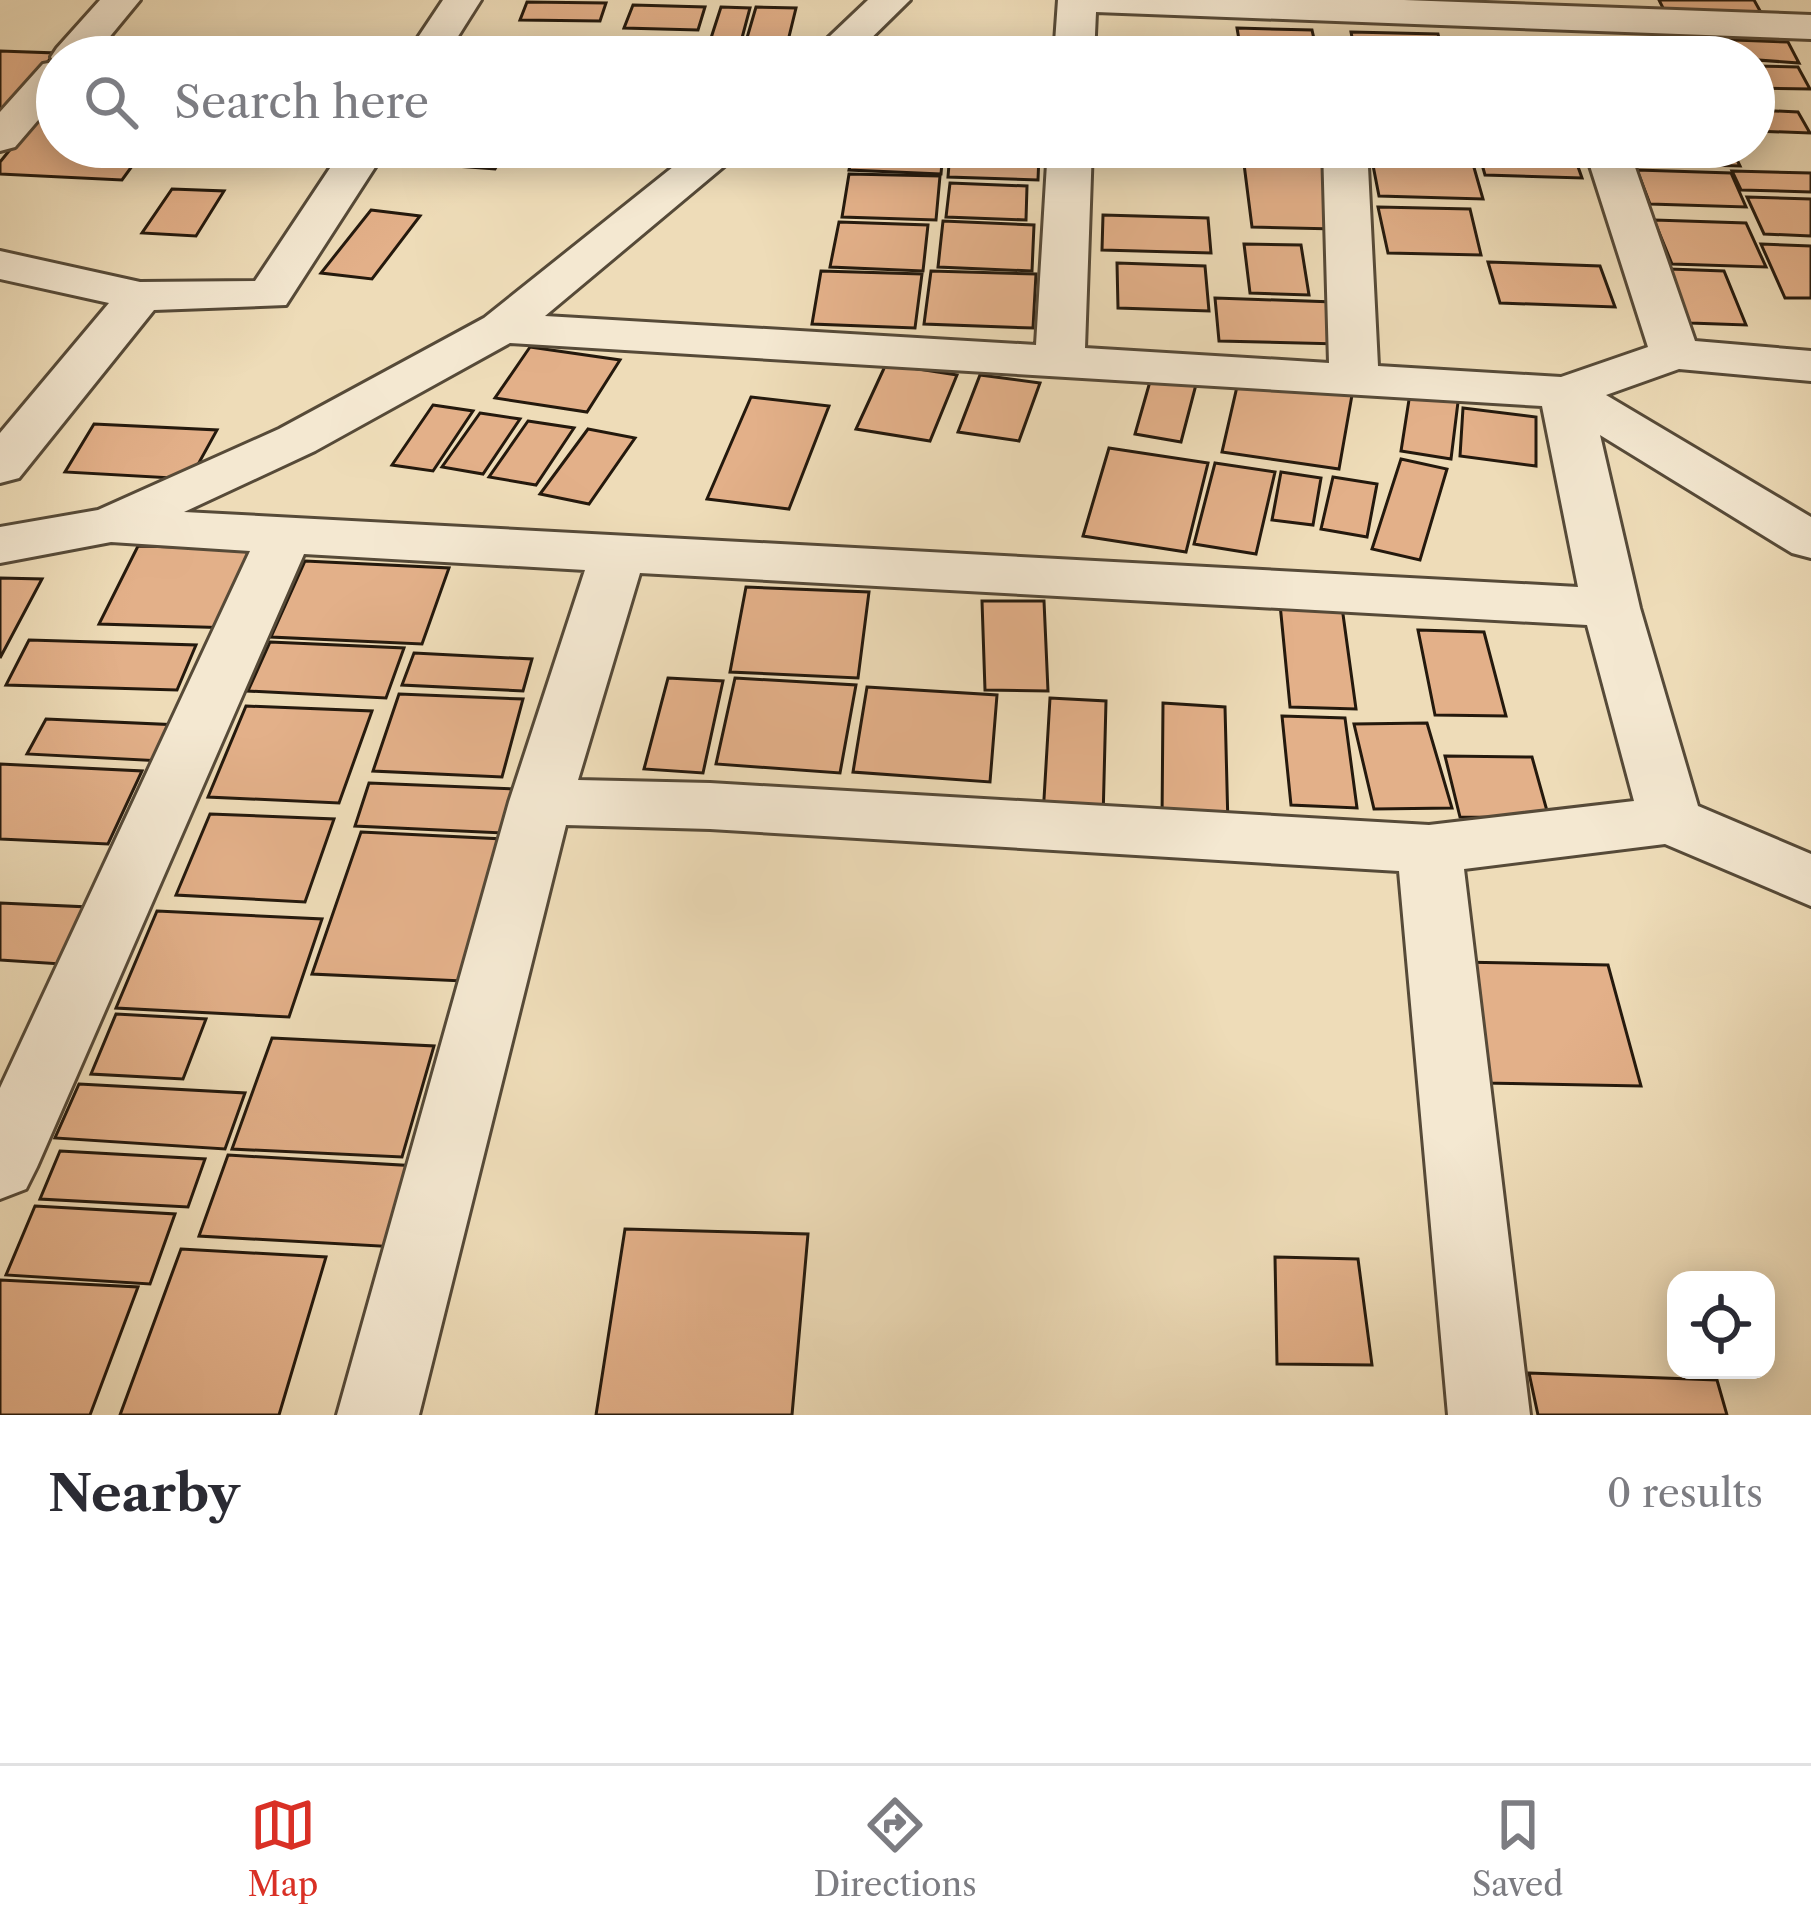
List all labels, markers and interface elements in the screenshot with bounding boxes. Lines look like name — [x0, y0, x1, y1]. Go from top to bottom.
search box — [36, 36, 1775, 168]
icon: search — [78, 69, 144, 135]
text: Search here — [174, 74, 429, 130]
map controls — [1667, 1271, 1775, 1379]
button: locate — [1667, 1271, 1775, 1379]
text: Nearby — [48, 1462, 240, 1524]
text: 0 results — [1607, 1469, 1763, 1517]
tab: Map — [248, 1792, 318, 1905]
tab: Directions — [814, 1792, 977, 1905]
tab: Saved — [1472, 1792, 1563, 1905]

